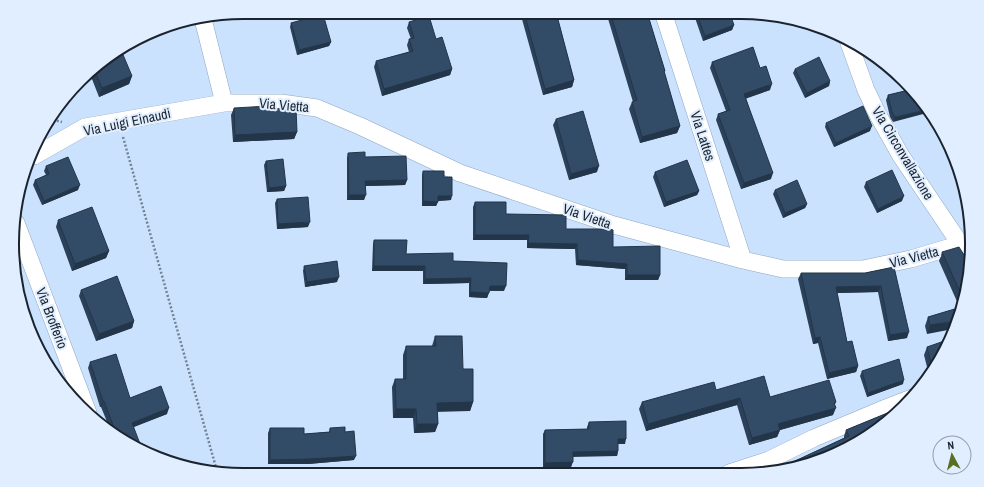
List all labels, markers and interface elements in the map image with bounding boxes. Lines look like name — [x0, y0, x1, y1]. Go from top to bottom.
street label: Via Vietta — [258, 94, 310, 116]
street label: Via Circonvallazione — [868, 103, 938, 203]
street label: Via Luigi Einaudi — [82, 104, 172, 140]
street label: Via Lattes — [686, 109, 720, 164]
street label: Via Vietta — [560, 199, 614, 233]
street label: Via Vietta — [888, 242, 941, 272]
street label: Via Brofferio — [32, 285, 72, 351]
north arrow — [932, 435, 972, 475]
text: N — [947, 438, 955, 452]

